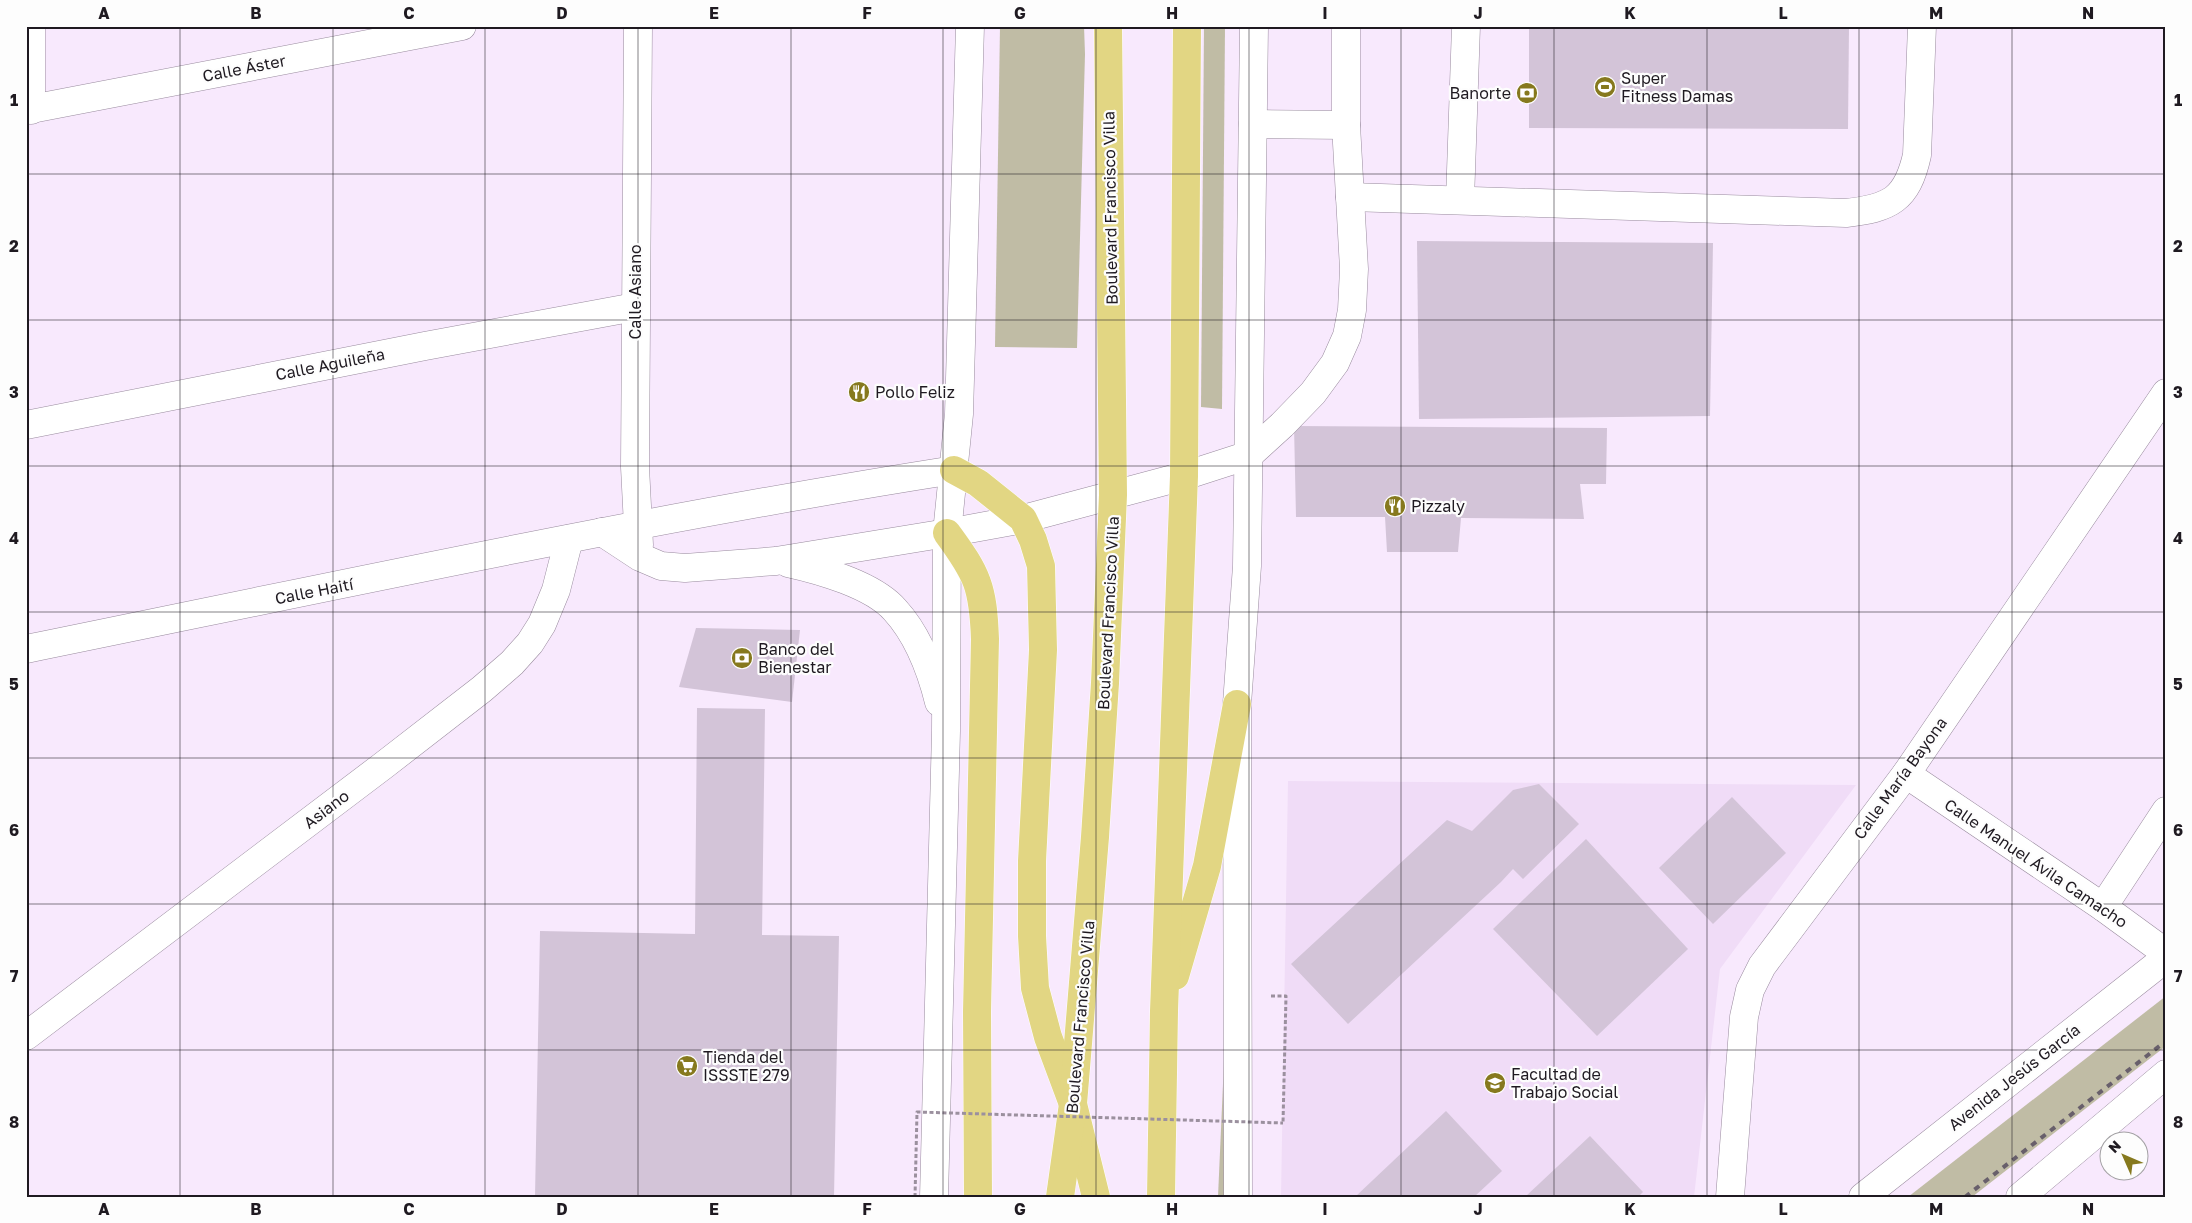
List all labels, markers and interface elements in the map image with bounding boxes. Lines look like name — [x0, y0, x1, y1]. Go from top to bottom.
text: A — [98, 3, 110, 23]
text: B — [250, 3, 262, 23]
text: C — [403, 3, 415, 23]
text: D — [556, 3, 568, 23]
text: E — [709, 3, 719, 23]
text: F — [862, 3, 872, 23]
text: G — [1014, 3, 1026, 23]
text: H — [1166, 3, 1178, 23]
text: I — [1322, 3, 1328, 23]
text: J — [1473, 3, 1483, 23]
text: K — [1624, 3, 1636, 23]
text: L — [1778, 3, 1788, 23]
text: M — [1929, 3, 1943, 23]
text: N — [2082, 3, 2094, 23]
street label: Calle Áster — [201, 50, 287, 86]
place label: Super Fitness Damas — [1621, 68, 1733, 106]
sports icon: Super Fitness Damas — [1593, 75, 1617, 99]
bank icon: Banorte — [1515, 81, 1539, 105]
place label: Banorte — [1450, 83, 1511, 103]
text: 1 — [10, 90, 18, 110]
text: 1 — [2174, 90, 2182, 110]
street label: Boulevard Francisco Villa — [1098, 111, 1122, 305]
text: 2 — [9, 236, 19, 256]
text: 2 — [2173, 236, 2183, 256]
street label: Calle Asiano — [625, 244, 645, 340]
street label: Calle Aguileña — [274, 344, 386, 384]
restaurant icon: Pollo Feliz — [847, 380, 871, 404]
text: 3 — [9, 382, 19, 402]
place label: Pollo Feliz — [875, 382, 955, 402]
text: 3 — [2173, 382, 2183, 402]
restaurant icon: Pizzaly — [1383, 494, 1407, 518]
place label: Pizzaly — [1411, 496, 1465, 516]
street label: Boulevard Francisco Villa — [1093, 516, 1123, 710]
text: 4 — [9, 528, 19, 548]
text: 4 — [2173, 528, 2183, 548]
street label: Calle Haití — [273, 573, 357, 608]
place label: Banco del Bienestar — [758, 639, 834, 677]
bank icon: Banco del Bienestar — [730, 646, 754, 670]
text: 5 — [9, 674, 19, 694]
text: 5 — [2173, 674, 2183, 694]
street label: Calle María Bayona — [1849, 713, 1951, 843]
street label: Asiano — [299, 785, 353, 833]
street label: Calle Manuel Ávila Camacho — [1941, 794, 2131, 932]
text: 6 — [9, 820, 19, 840]
text: 6 — [2173, 820, 2183, 840]
street label: Boulevard Francisco Villa — [1062, 920, 1098, 1114]
text: 7 — [10, 966, 19, 986]
text: 7 — [2174, 966, 2183, 986]
street label: Avenida Jesús García — [1944, 1019, 2084, 1135]
place label: Tienda del ISSSTE 279 — [703, 1047, 790, 1085]
supermarket icon: Tienda del ISSSTE 279 — [675, 1054, 699, 1078]
place label: Facultad de Trabajo Social — [1511, 1064, 1618, 1102]
school or university icon: Facultad de Trabajo Social — [1483, 1071, 1507, 1095]
text: 8 — [9, 1112, 19, 1132]
text: 8 — [2173, 1112, 2183, 1132]
north arrow — [2100, 1130, 2150, 1180]
text: N — [2105, 1137, 2124, 1156]
text: A — [98, 1199, 110, 1219]
text: B — [250, 1199, 262, 1219]
text: C — [403, 1199, 415, 1219]
text: D — [556, 1199, 568, 1219]
text: E — [709, 1199, 719, 1219]
text: F — [862, 1199, 872, 1219]
text: G — [1014, 1199, 1026, 1219]
text: H — [1166, 1199, 1178, 1219]
text: I — [1322, 1199, 1328, 1219]
text: J — [1473, 1199, 1483, 1219]
text: K — [1624, 1199, 1636, 1219]
text: L — [1778, 1199, 1788, 1219]
text: M — [1929, 1199, 1943, 1219]
text: N — [2082, 1199, 2094, 1219]

